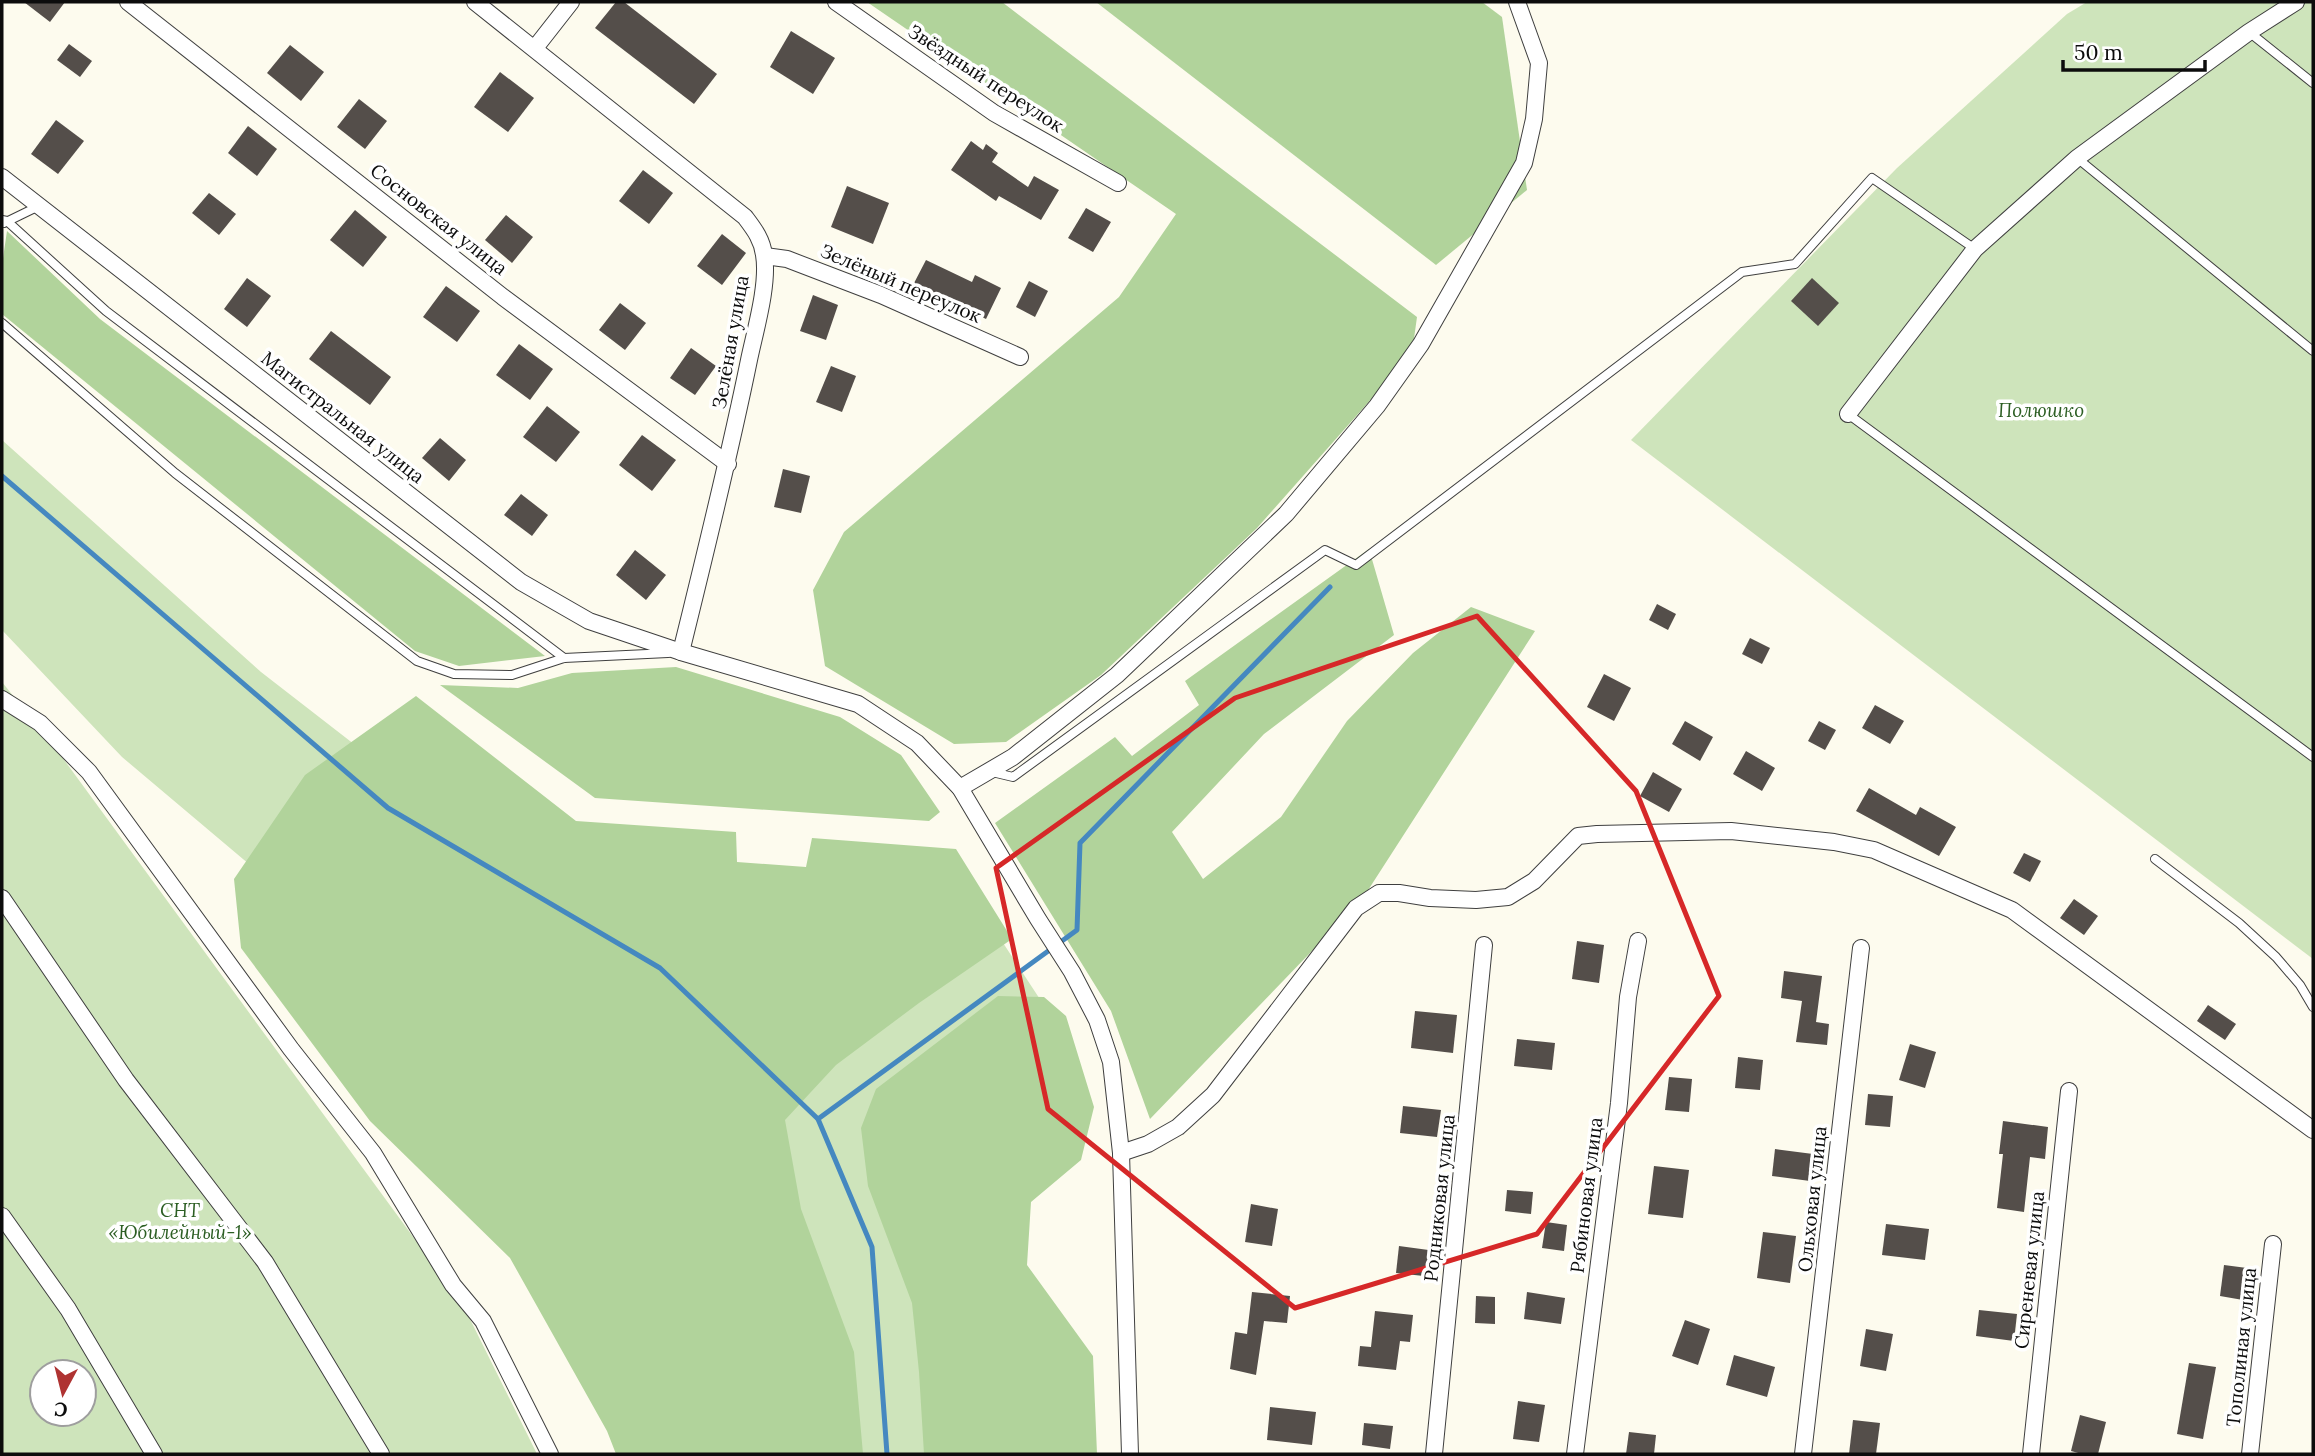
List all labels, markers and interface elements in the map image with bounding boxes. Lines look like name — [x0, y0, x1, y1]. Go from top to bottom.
street label: Звёздный переулок — [904, 19, 1069, 138]
scale bar — [2063, 28, 2205, 72]
text: 50 m — [2074, 39, 2123, 66]
street label: Сосновская улица — [366, 158, 513, 280]
street label: Зелёный переулок — [817, 238, 986, 328]
street label: Зелёная улица — [706, 273, 754, 411]
street label: Магистральная улица — [257, 346, 430, 488]
park label: Полюшко — [1998, 398, 2084, 422]
street label: Родниковая улица — [1418, 1113, 1460, 1283]
street label: Рябиновая улица — [1565, 1116, 1607, 1274]
street label: Ольховая улица — [1792, 1125, 1832, 1273]
street label: Сиреневая улица — [2009, 1190, 2049, 1350]
park label: СНТ «Юбилейный-1» — [108, 1198, 252, 1244]
street label: Тополиная улица — [2221, 1266, 2261, 1428]
north arrow — [28, 1358, 98, 1428]
text: С — [53, 1397, 69, 1423]

